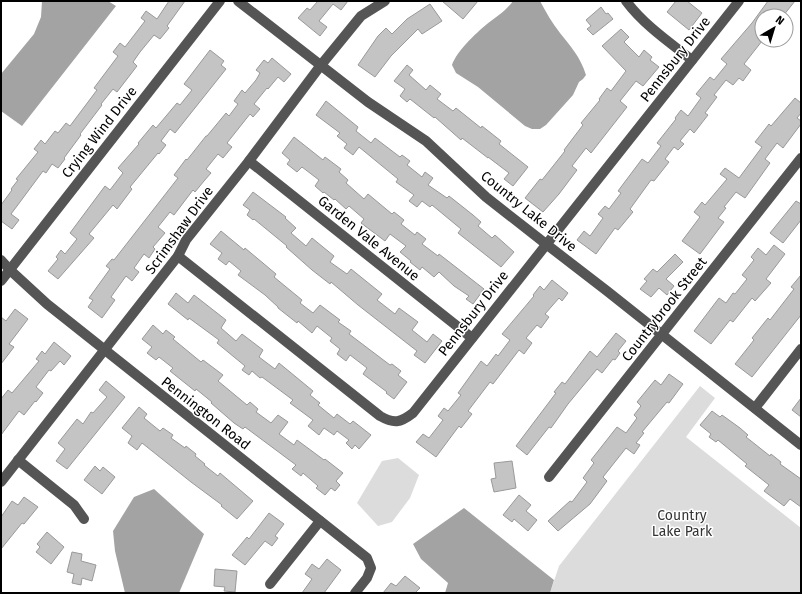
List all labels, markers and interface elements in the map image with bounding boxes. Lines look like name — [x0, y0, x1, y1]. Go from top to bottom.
north arrow — [754, 8, 794, 48]
street label: Pennsbury Drive — [637, 13, 714, 105]
text: N — [773, 13, 787, 28]
street label: Crying Wind Drive — [58, 83, 140, 182]
street label: Country Lake Drive — [477, 167, 580, 255]
street label: Scrimshaw Drive — [142, 183, 217, 278]
street label: Garden Vale Avenue — [314, 192, 423, 285]
street label: Countrybrook Street — [618, 253, 711, 365]
street label: Pennsbury Drive — [435, 267, 512, 359]
street label: Pennington Road — [158, 373, 254, 453]
park label: Country Lake Park — [652, 507, 713, 540]

